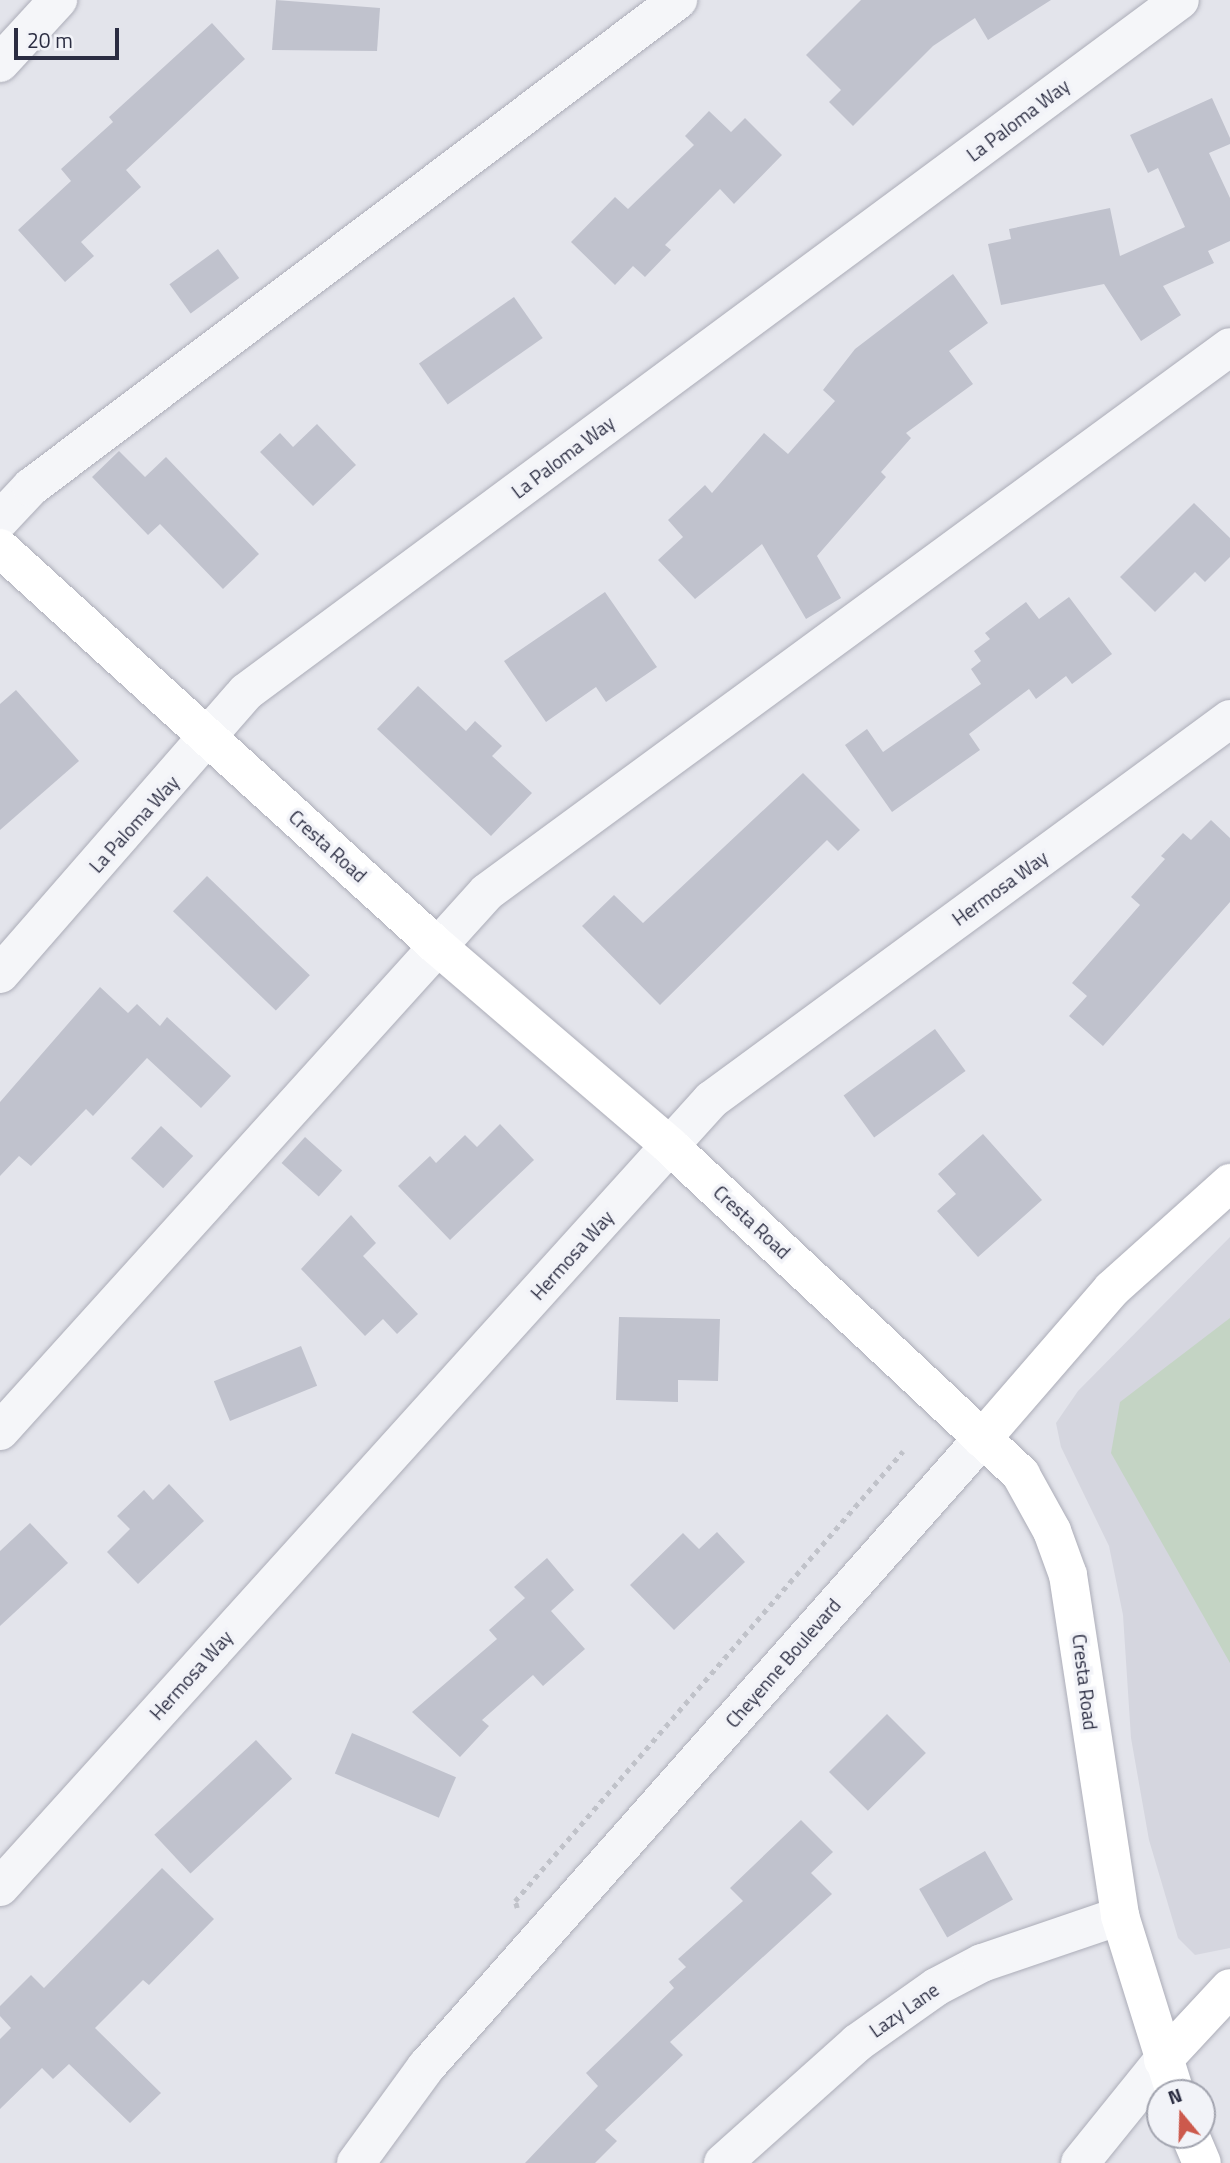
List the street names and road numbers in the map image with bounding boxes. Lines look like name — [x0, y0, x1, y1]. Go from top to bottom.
street label: La Paloma Way — [962, 74, 1074, 166]
street label: La Paloma Way — [507, 411, 619, 503]
street label: La Paloma Way — [84, 771, 184, 877]
street label: Cresta Road — [284, 805, 372, 887]
street label: Hermosa Way — [948, 846, 1052, 930]
street label: Cresta Road — [709, 1181, 795, 1263]
street label: Hermosa Way — [526, 1206, 618, 1304]
street label: Cheyenne Boulevard — [721, 1594, 845, 1732]
street label: Hermosa Way — [145, 1626, 237, 1724]
street label: Cresta Road — [1068, 1633, 1102, 1731]
street label: Lazy Lane — [865, 1978, 943, 2042]

